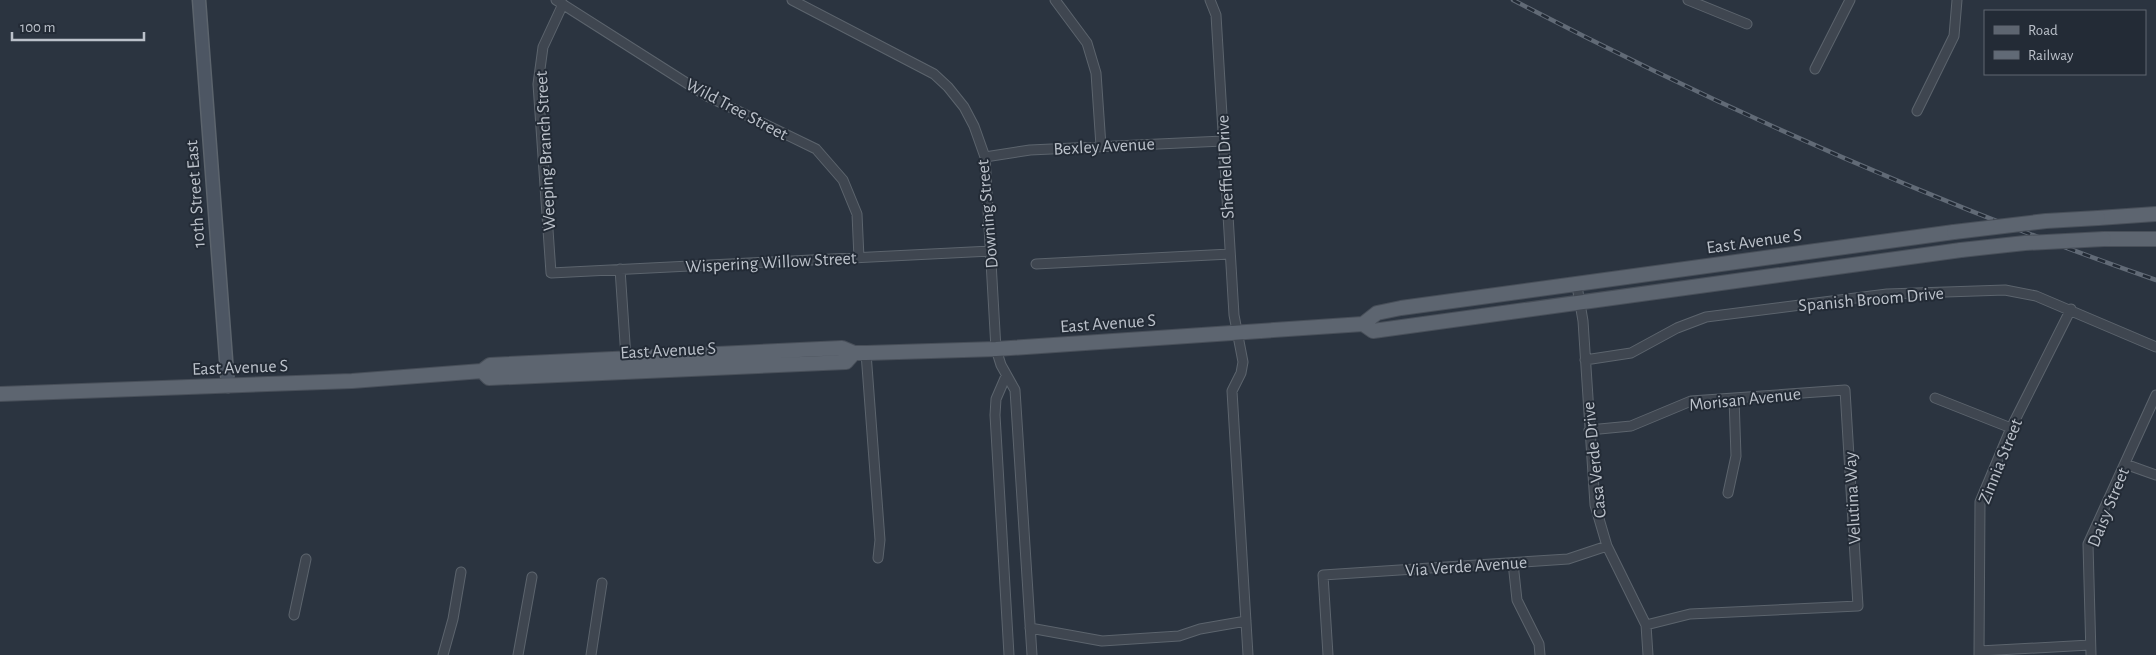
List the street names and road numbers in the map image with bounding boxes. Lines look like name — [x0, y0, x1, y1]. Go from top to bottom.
street label: Weeping Branch Street — [533, 70, 559, 232]
street label: Wild Tree Street — [683, 76, 791, 144]
street label: Sheffield Drive — [1214, 115, 1238, 219]
street label: Bexley Avenue — [1053, 135, 1155, 159]
street label: 10th Street East — [183, 139, 209, 249]
street label: Downing Street — [974, 158, 1002, 269]
street label: East Avenue S — [1705, 226, 1803, 258]
street label: Wispering Willow Street — [685, 250, 857, 276]
street label: Spanish Broom Drive — [1798, 285, 1945, 315]
street label: East Avenue S — [1060, 312, 1157, 336]
street label: East Avenue S — [620, 340, 716, 362]
street label: East Avenue S — [192, 357, 288, 379]
street label: Morisan Avenue — [1688, 385, 1802, 415]
street label: Casa Verde Drive — [1580, 401, 1610, 519]
street label: Zinnia Street — [1976, 416, 2026, 507]
street label: Velutina Way — [1842, 451, 1864, 545]
street label: Daisy Street — [2085, 465, 2133, 550]
street label: Via Verde Avenue — [1404, 554, 1528, 580]

